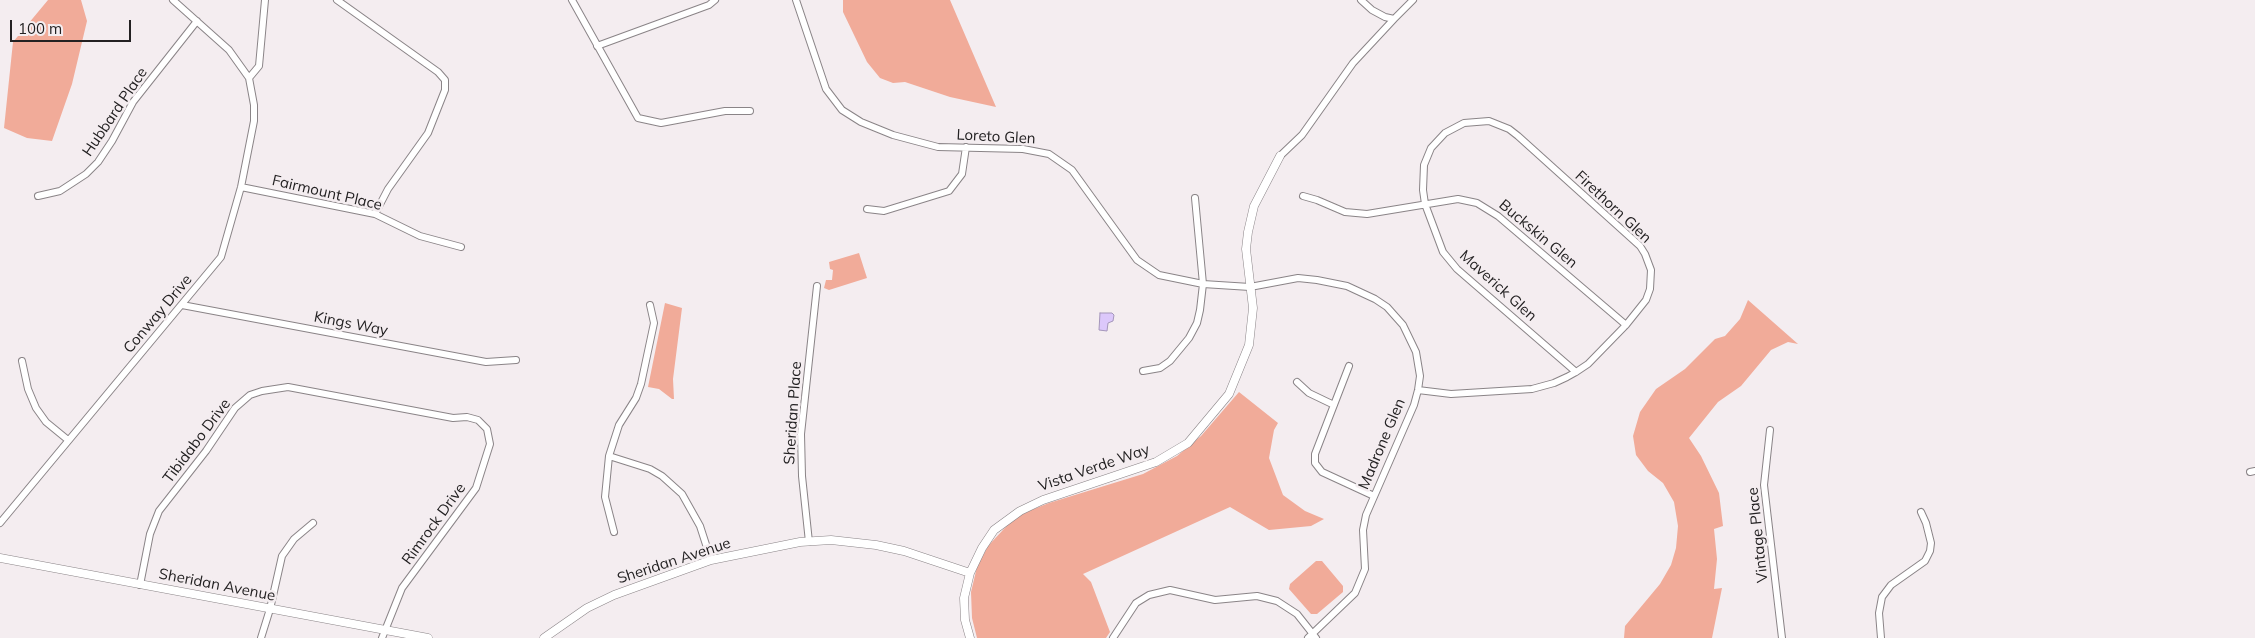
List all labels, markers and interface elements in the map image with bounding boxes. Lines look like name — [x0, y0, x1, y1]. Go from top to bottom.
scale bar — [12, 10, 134, 42]
text: 100 m — [18, 19, 62, 38]
street label: Hubbard Place — [79, 64, 151, 160]
street label: Loreto Glen — [956, 126, 1036, 148]
street label: Firethorn Glen — [1571, 167, 1655, 247]
street label: Fairmount Place — [270, 172, 384, 214]
street label: Buckskin Glen — [1495, 196, 1581, 272]
street label: Maverick Glen — [1456, 247, 1540, 325]
street label: Conway Drive — [120, 271, 196, 357]
street label: Kings Way — [312, 308, 390, 340]
street label: Sheridan Place — [780, 361, 806, 465]
street label: Tibidabo Drive — [159, 395, 235, 487]
street label: Madrone Glen — [1355, 396, 1409, 492]
street label: Vista Verde Way — [1036, 441, 1152, 495]
street label: Rimrock Drive — [398, 480, 470, 568]
street label: Vintage Place — [1744, 486, 1772, 584]
street label: Sheridan Avenue — [615, 534, 733, 588]
street label: Sheridan Avenue — [157, 565, 277, 605]

